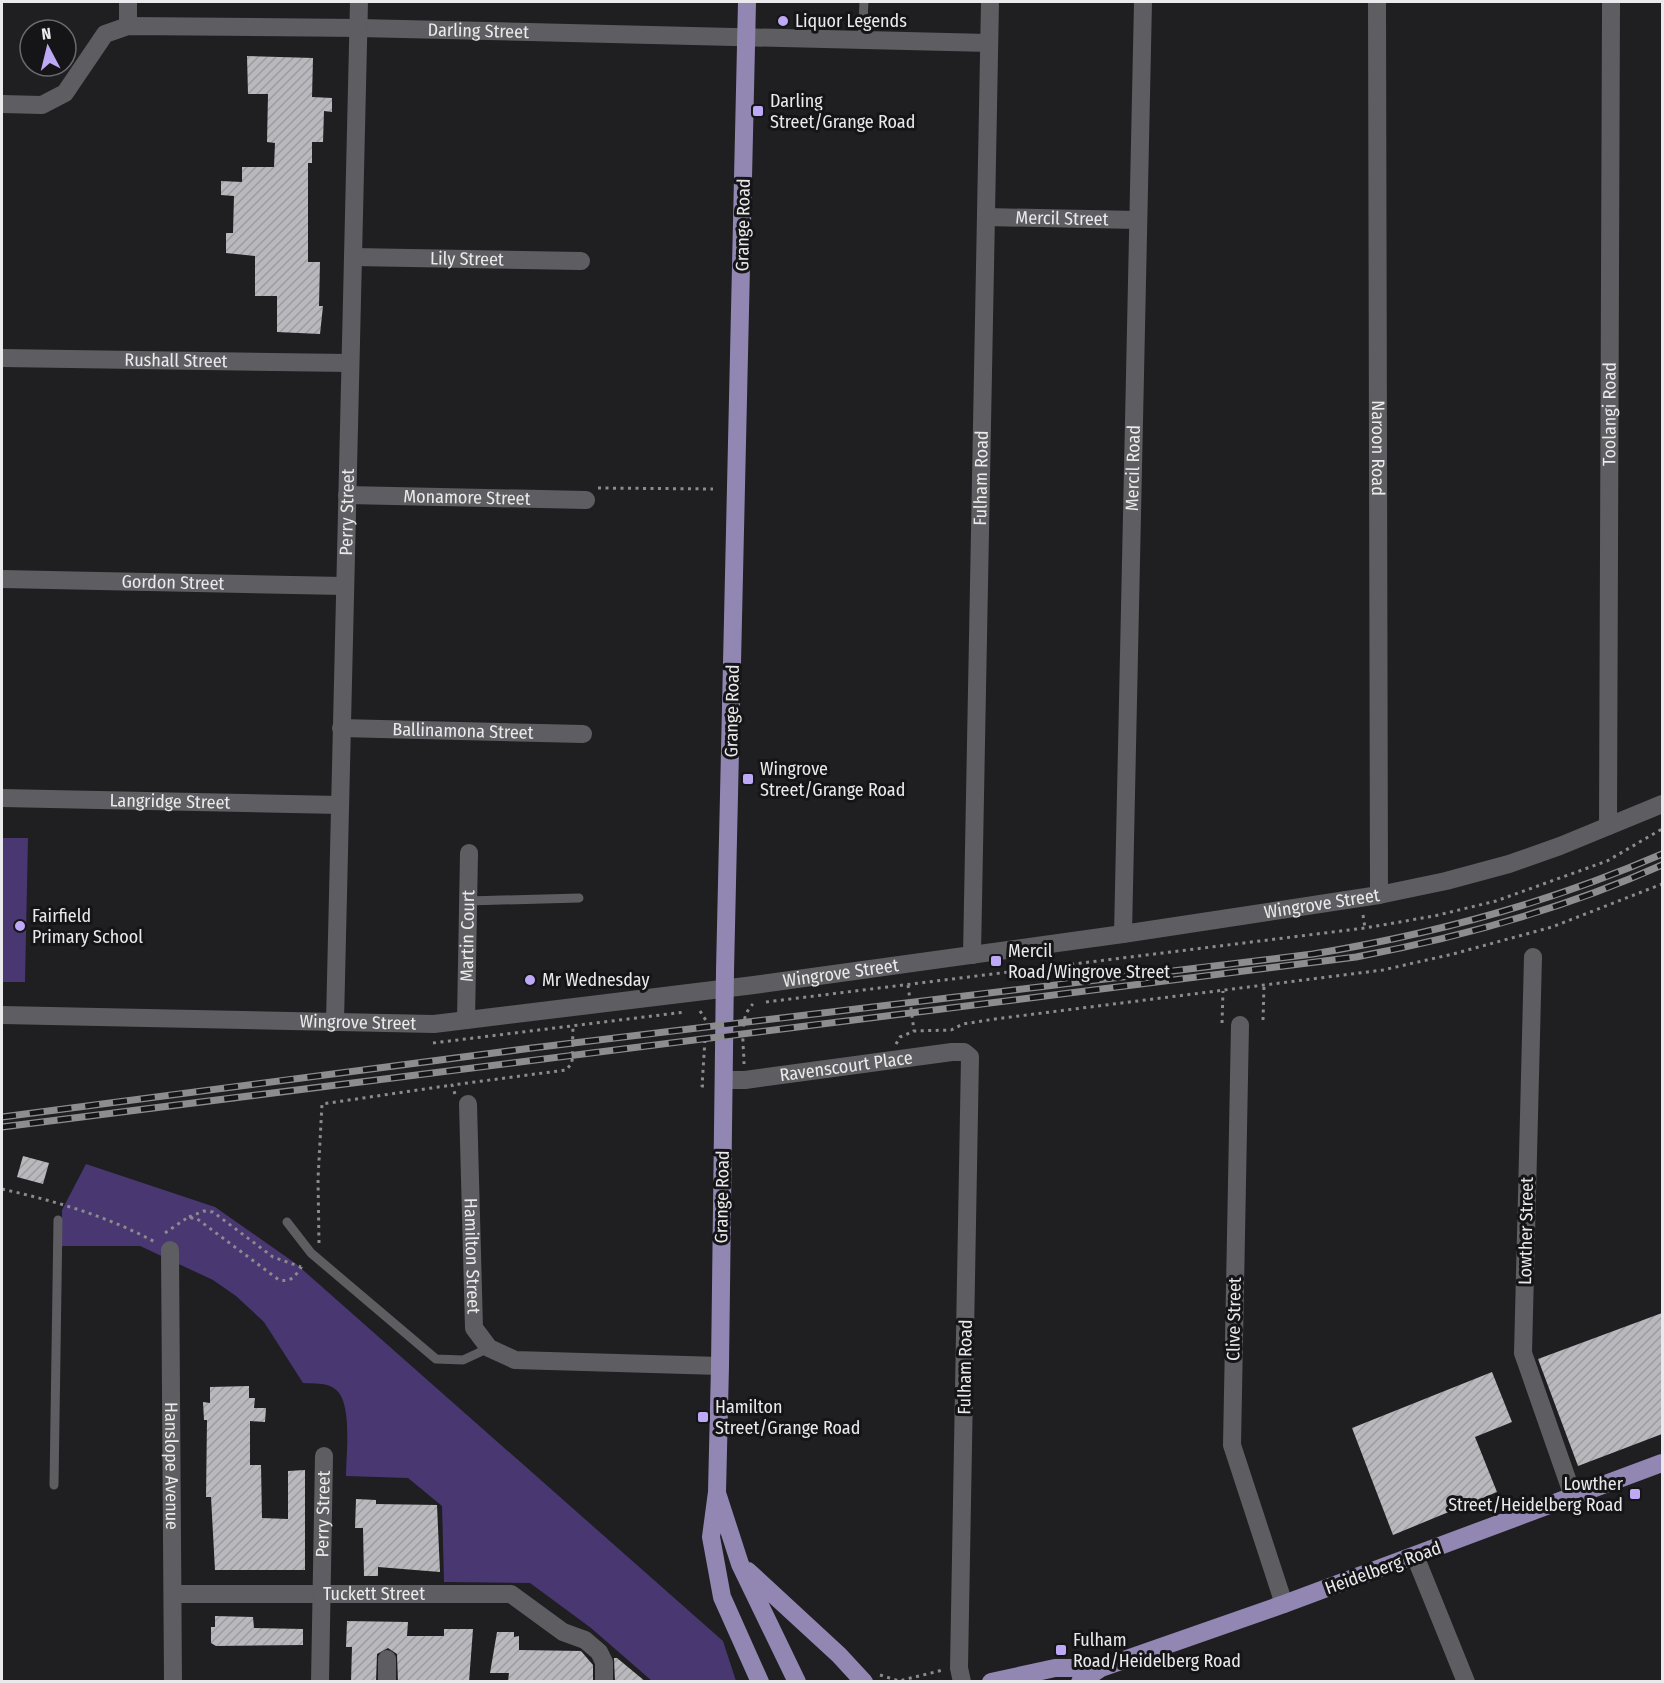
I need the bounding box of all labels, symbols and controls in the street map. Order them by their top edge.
place label: Liquor Legends [795,10,907,32]
marker: Liquor Legends [776,14,790,28]
north arrow [18,18,78,78]
street label: Darling Street [428,19,529,43]
text: N [40,24,52,44]
place label: Darling Street/Grange Road [770,90,915,133]
marker: Darling Street/Grange Road [751,104,765,118]
street label: Grange Road [731,178,755,272]
street label: Mercil Street [1015,207,1109,230]
street label: Lily Street [430,247,504,271]
street label: Rushall Street [124,349,228,372]
street label: Toolangi Road [1598,362,1621,466]
street label: Naroon Road [1367,400,1389,496]
street label: Mercil Road [1121,425,1145,511]
street label: Fulham Road [969,430,993,526]
street label: Perry Street [335,468,359,556]
street label: Monamore Street [403,485,531,510]
street label: Gordon Street [121,570,225,595]
street label: Grange Road [720,664,744,758]
street label: Ballinamona Street [392,718,534,744]
place label: Wingrove Street/Grange Road [760,758,905,801]
marker: Wingrove Street/Grange Road [741,772,755,786]
street label: Langridge Street [109,789,231,814]
street label: Wingrove Street [1262,884,1381,923]
street label: Martin Court [456,890,479,982]
place label: Fairfield Primary School [32,905,143,948]
marker: Fairfield Primary School [13,919,27,933]
place label: Mercil Road/Wingrove Street [1008,940,1170,983]
street label: Wingrove Street [781,954,900,992]
marker: Mercil Road/Wingrove Street [989,954,1003,968]
place label: Mr Wednesday [542,969,649,991]
marker: Mr Wednesday [523,973,537,987]
street label: Wingrove Street [299,1010,417,1035]
street label: Ravenscourt Place [778,1046,914,1086]
street label: Grange Road [710,1150,734,1244]
street label: Lowther Street [1514,1177,1538,1285]
street label: Hamilton Street [460,1198,485,1314]
street label: Clive Street [1222,1277,1246,1361]
street label: Fulham Road [953,1319,977,1415]
place label: Hamilton Street/Grange Road [715,1396,860,1439]
street label: Hanslope Avenue [160,1402,183,1530]
marker: Hamilton Street/Grange Road [696,1410,710,1424]
street label: Perry Street [311,1470,335,1558]
place label: Lowther Street/Heidelberg Road [1448,1473,1624,1516]
marker: Lowther Street/Heidelberg Road [1628,1487,1642,1501]
street label: Heidelberg Road [1322,1537,1444,1599]
street label: Tuckett Street [323,1583,425,1605]
place label: Fulham Road/Heidelberg Road [1073,1629,1241,1672]
marker: Fulham Road/Heidelberg Road [1054,1643,1068,1657]

